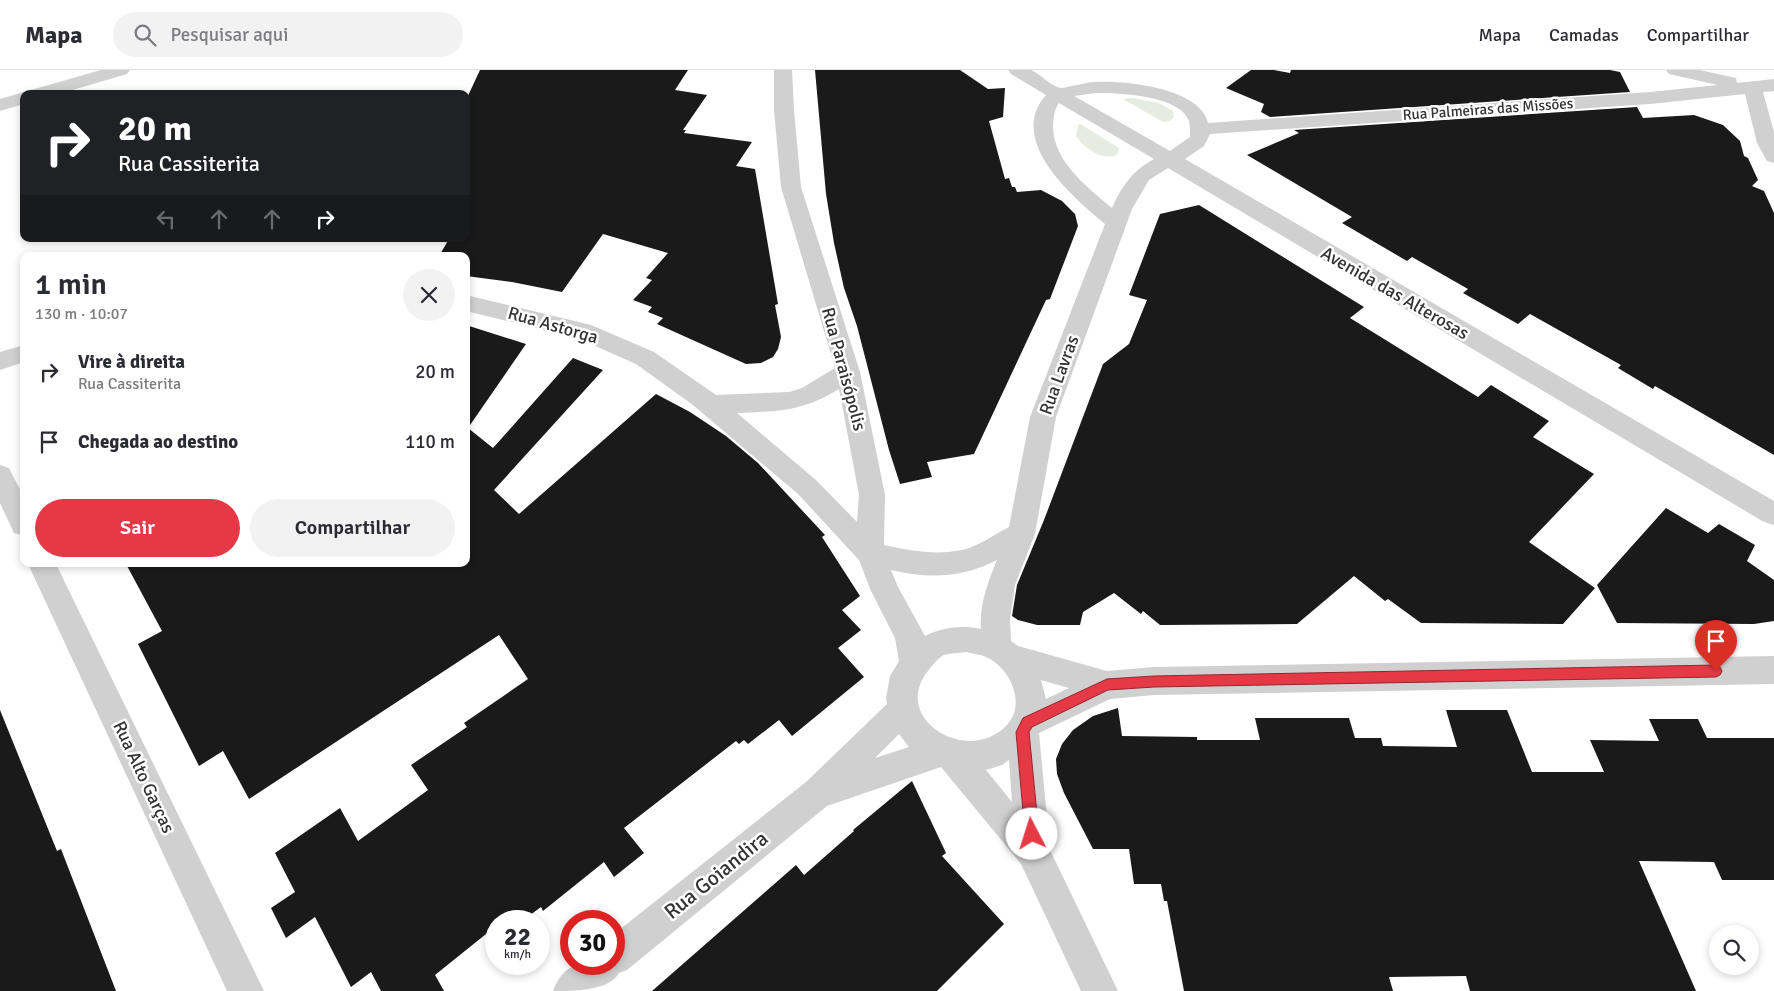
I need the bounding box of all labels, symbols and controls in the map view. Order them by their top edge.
search box [113,12,463,57]
text: Mapa [25,20,83,50]
icon: search [131,21,159,49]
text: Pesquisar aqui [171,23,288,47]
text: Mapa [1479,24,1521,46]
text: Camadas [1549,24,1619,46]
text: Compartilhar [1647,24,1749,46]
street label: Rua Palmeiras das Missões [1402,94,1574,124]
text: 20 m [118,107,192,150]
icon: right [35,110,100,175]
text: Rua Cassiterita [118,150,260,177]
icon: left [152,205,180,233]
icon: ahead [205,205,233,233]
icon: ahead [258,205,286,233]
icon: right [311,205,339,233]
street label: Avenida das Alterosas [1317,242,1473,344]
text: 1 min [35,266,107,303]
button: close [403,269,455,321]
street label: Rua Astorga [505,302,601,348]
text: 130 m · 10:07 [35,304,128,324]
street label: Rua Paraisópolis [817,305,871,433]
street label: Rua Lavras [1034,332,1084,418]
text: Vire à direita [78,350,185,374]
icon: right [35,358,63,386]
text: 20 m [415,360,455,384]
text: Rua Cassiterita [78,374,181,394]
icon: arrive [35,428,63,456]
text: Chegada ao destino [78,430,238,454]
text: 110 m [405,430,455,454]
button: Sair [35,499,240,557]
button: Compartilhar [250,499,455,557]
pin [1695,620,1737,671]
icon: arrive [1702,627,1730,655]
street label: Rua Alto Garças [108,717,180,837]
position arrow [1005,807,1057,859]
street label: Rua Goiandira [659,825,773,925]
speed limit sign: 30 [560,910,625,975]
text: 22 [504,921,531,952]
map controls [1709,925,1759,975]
button: search [1709,925,1759,975]
text: km/h [504,947,531,962]

